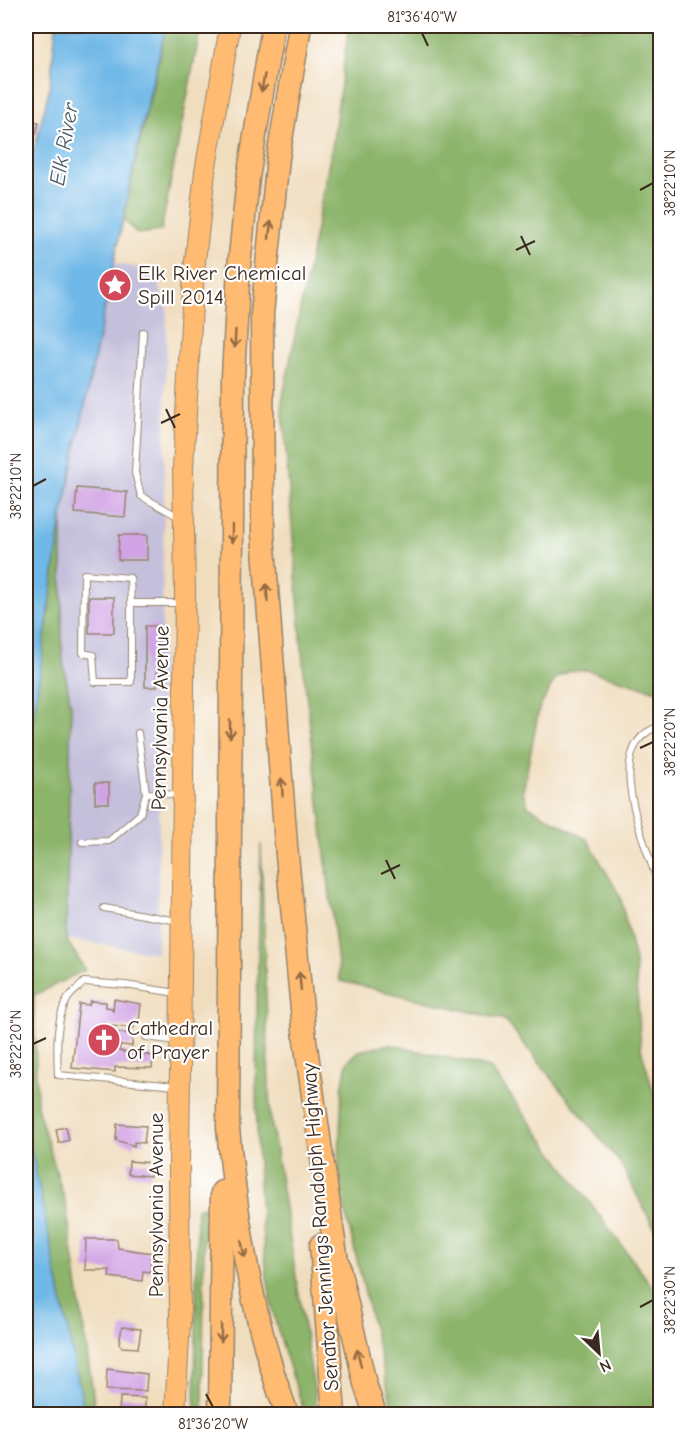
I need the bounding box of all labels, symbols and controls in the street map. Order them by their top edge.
text: 81°36'40"W [387,8,457,26]
one-way arrow [257,73,268,92]
water label: Elk River [44,100,84,187]
text: 38°22'10"N [661,150,679,216]
one-way arrow [265,221,276,241]
place label: Elk River Chemical Spill 2014 [138,261,306,309]
place icon: Elk River Chemical Spill 2014 [97,267,133,303]
one-way arrow [229,329,240,349]
text: 38°22'10"N [7,453,25,519]
one-way arrow [226,524,238,544]
one-way arrow [261,583,272,603]
street label: Pennsylvania Avenue [146,625,174,811]
text: 38°22'20"N [661,708,679,776]
one-way arrow [224,719,236,739]
one-way arrow [276,778,287,798]
one-way arrow [294,972,305,992]
text: 38°22'20"N [7,1010,25,1078]
place label: Cathedral of Prayer [127,1016,213,1064]
church icon: Cathedral of Prayer [86,1022,122,1058]
street label: Senator Jennings Randolph Highway [297,1062,343,1392]
street label: Pennsylvania Avenue [144,1113,168,1297]
one-way arrow [238,1238,249,1258]
text: 38°22'30"N [661,1266,679,1334]
one-way arrow [215,1323,227,1343]
north arrow [569,1323,629,1383]
one-way arrow [352,1349,364,1368]
text: N [597,1355,614,1376]
text: 81°36'20"W [178,1415,248,1433]

